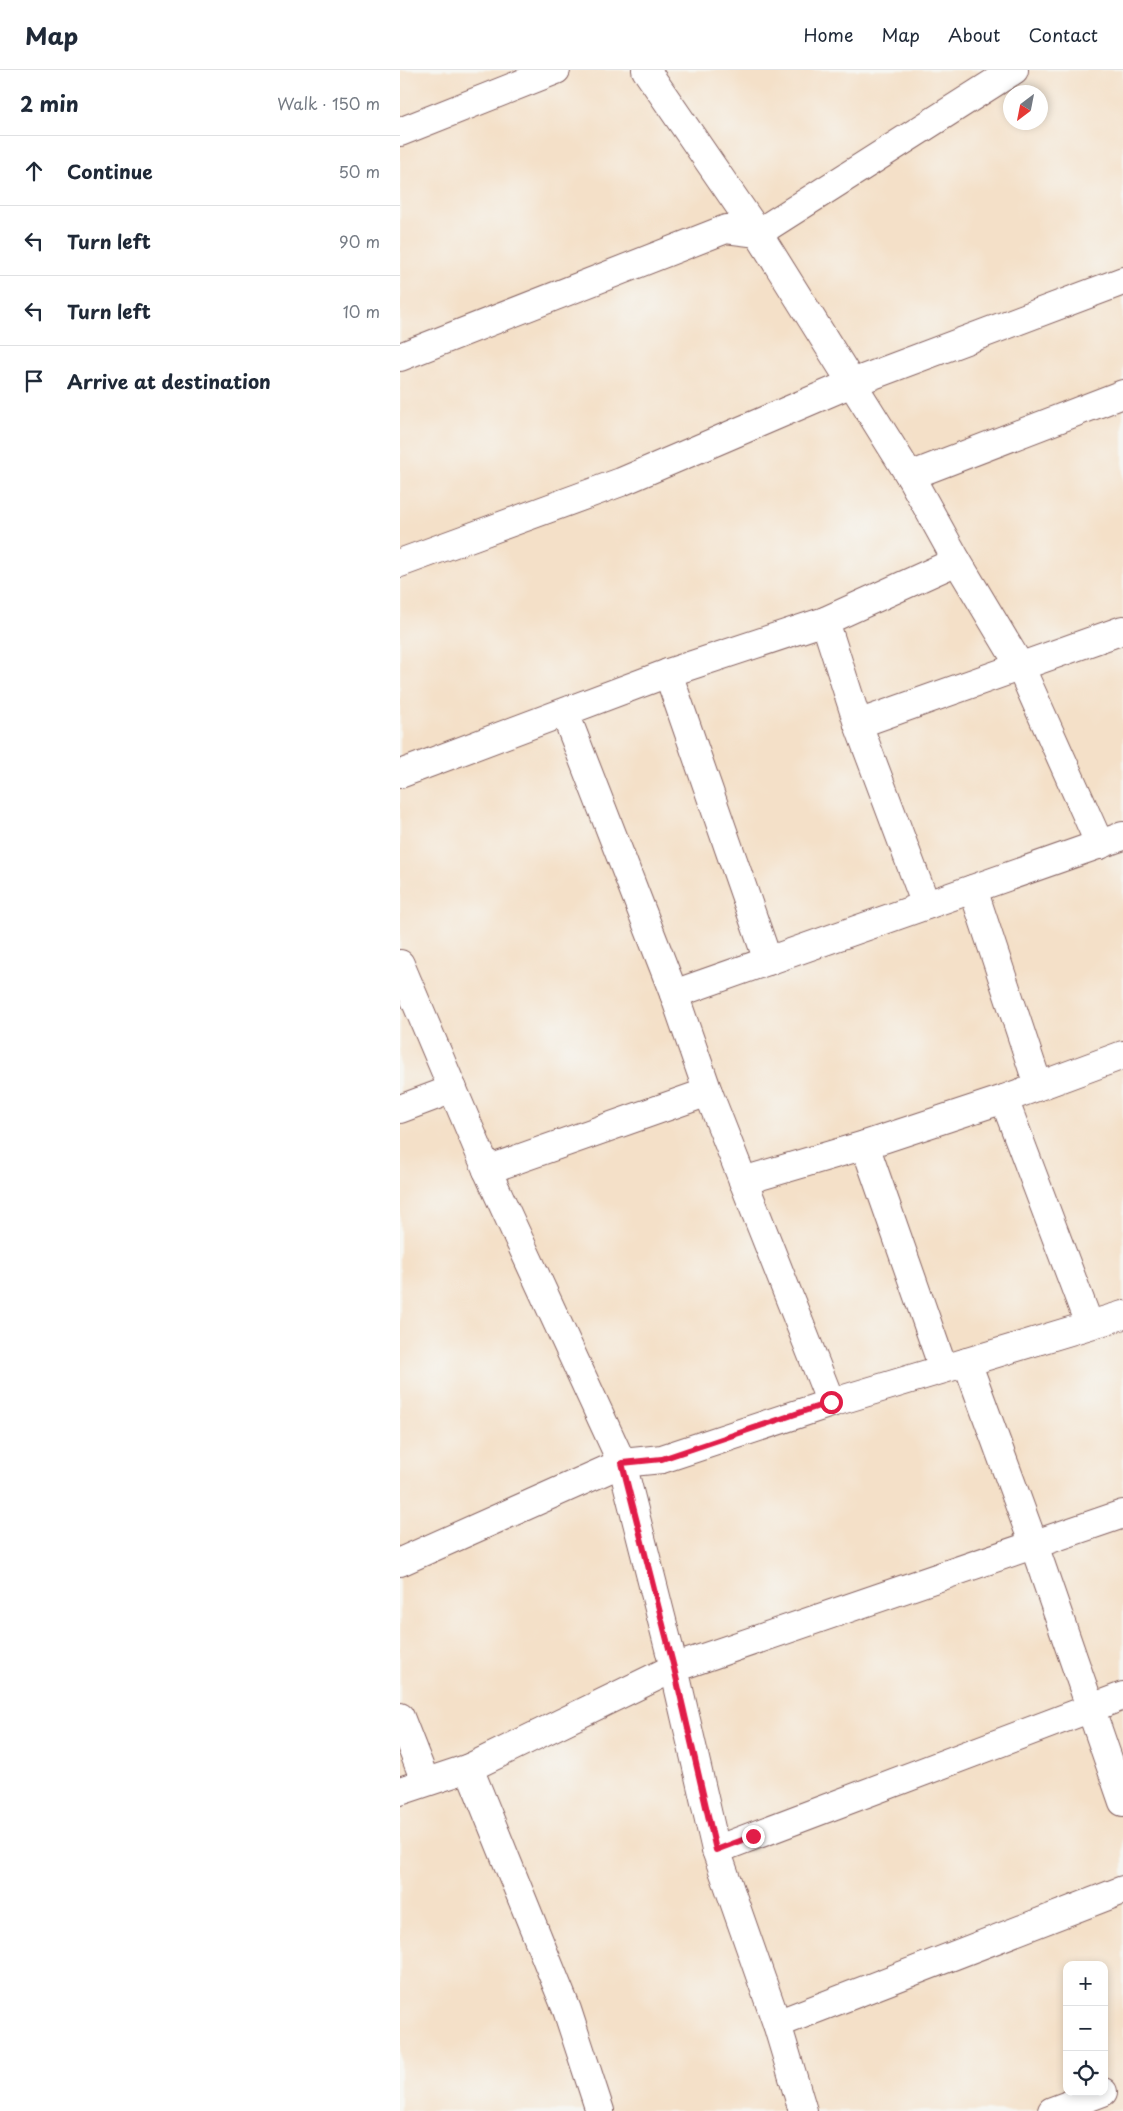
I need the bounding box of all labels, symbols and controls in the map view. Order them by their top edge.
text: Map [25,17,78,53]
text: Home [803,21,853,48]
text: Map [881,21,920,48]
text: About [948,21,1000,48]
text: Contact [1028,21,1098,48]
north arrow [1003,85,1048,130]
text: 2 min [20,87,79,119]
text: Walk · 150 m [277,91,380,115]
icon: ahead [20,157,48,185]
text: Continue [67,157,153,185]
text: 50 m [339,159,380,183]
icon: left [20,227,48,255]
text: Turn left [67,227,151,255]
text: 90 m [339,229,380,253]
icon: left [20,297,48,325]
text: Turn left [67,297,151,325]
text: 10 m [343,299,380,323]
icon: arrive [20,367,48,395]
text: Arrive at destination [67,367,271,395]
route start [820,1391,843,1414]
route end [742,1825,765,1848]
map controls [1063,1961,1108,2096]
button: + [1063,1961,1108,2006]
button: − [1063,2006,1108,2051]
button: locate [1063,2051,1108,2096]

